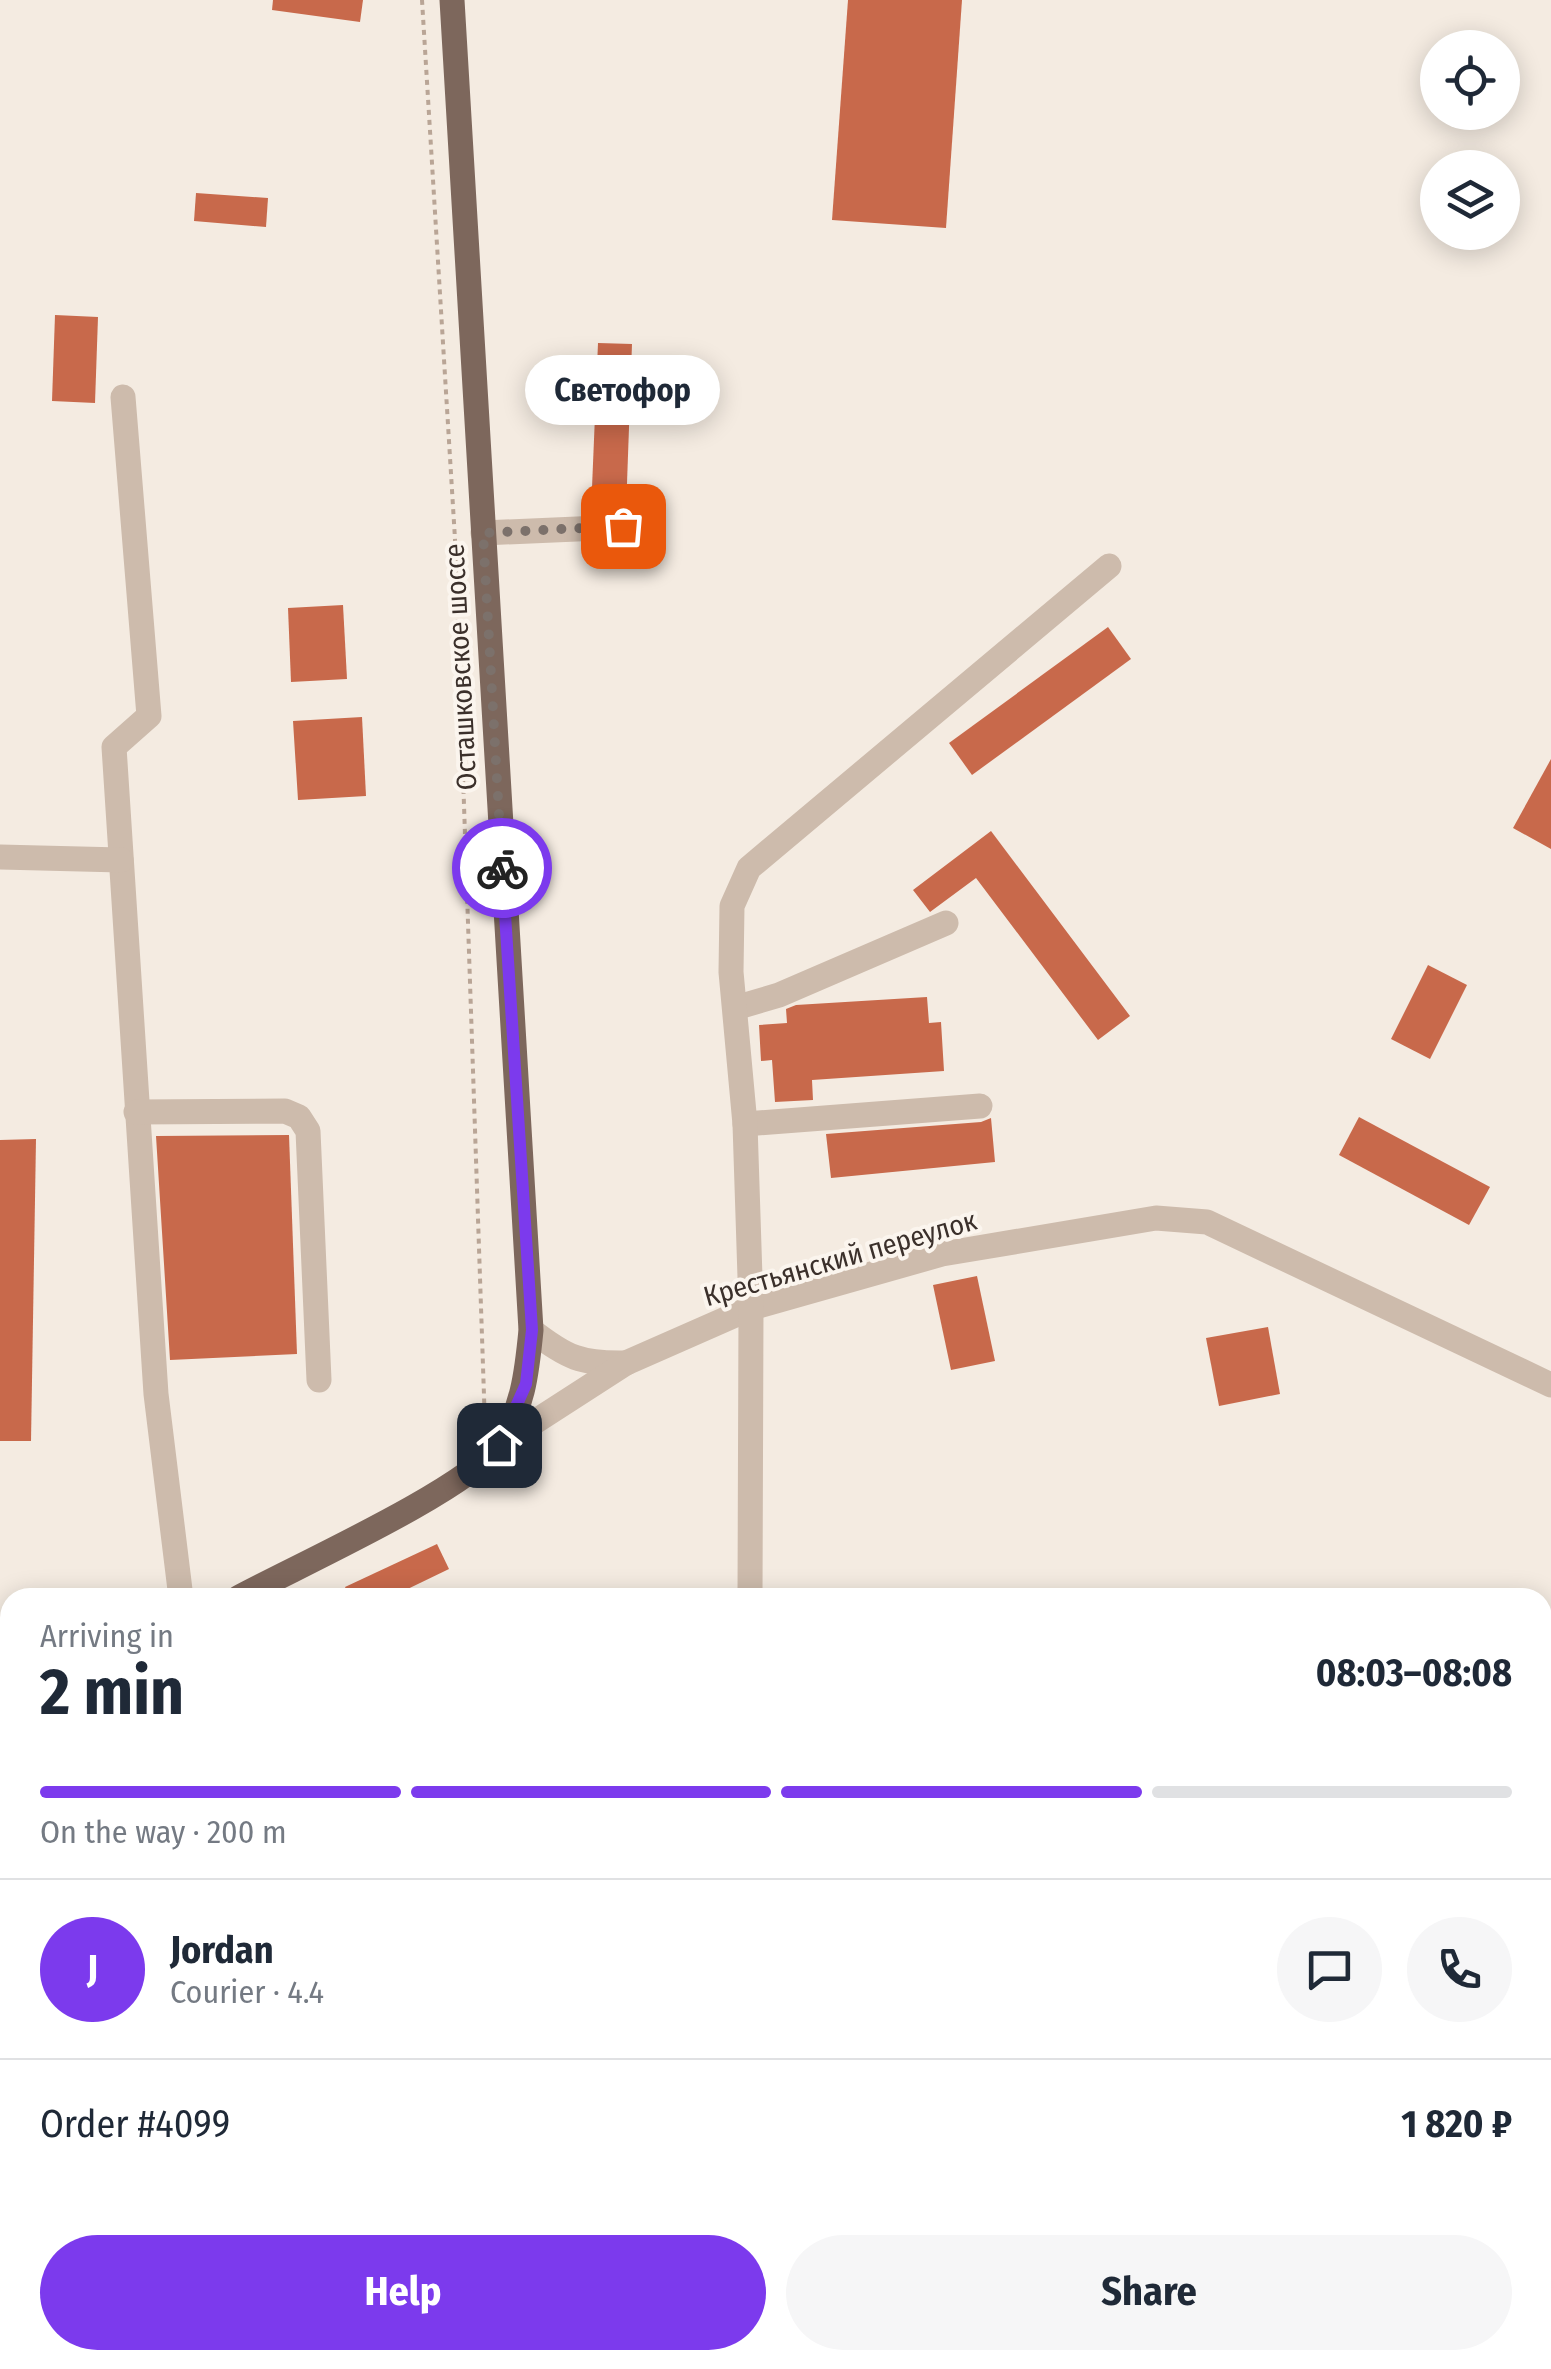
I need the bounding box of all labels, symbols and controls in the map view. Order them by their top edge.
map controls [1420,30,1520,250]
button: locate [1420,30,1520,130]
button: layers [1420,150,1520,250]
callout: Светофор [526,356,720,426]
text: Светофор [554,371,691,409]
pin [581,484,666,569]
icon: bag [596,499,651,554]
street label: Осташковское шоссе [438,543,483,791]
courier [452,818,552,918]
icon: bike [475,841,530,896]
street label: Крестьянский переулок [700,1204,980,1313]
pin [457,1403,542,1488]
icon: home [472,1418,527,1473]
text: Arriving in [40,1617,174,1655]
text: 08:03–08:08 [1316,1650,1512,1696]
text: 2 min [40,1653,184,1731]
text: On the way · 200 m [40,1813,287,1851]
button: chat [1277,1917,1382,2022]
button: phone [1407,1917,1512,2022]
text: Jordan [170,1927,274,1973]
text: J [87,1946,98,1992]
text: Courier · 4.4 [170,1973,324,2011]
text: Order #4099 [40,2101,230,2147]
text: 1 820 ₽ [1401,2101,1512,2147]
button: Help [40,2235,766,2350]
button: Share [786,2235,1512,2350]

